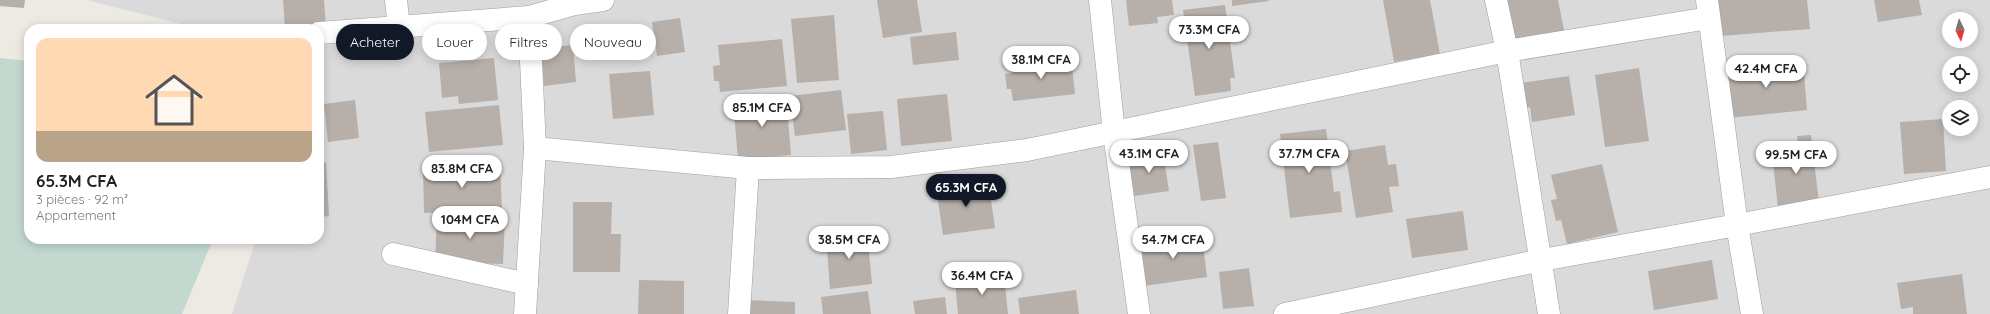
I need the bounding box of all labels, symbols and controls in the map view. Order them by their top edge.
north arrow [1942,12,1978,48]
map controls [1942,12,1978,136]
pin: 73.3M CFA [1163,16,1255,50]
text: 73.3M CFA [1178,21,1240,37]
chip: Acheter [336,24,414,60]
chip: Louer [422,24,487,60]
chip: Filtres [495,24,562,60]
chip: Nouveau [570,24,656,60]
pin: 38.1M CFA [995,46,1087,80]
text: 38.1M CFA [1011,51,1071,67]
pin: 42.4M CFA [1720,55,1812,89]
button: locate [1942,56,1978,92]
text: 42.4M CFA [1734,60,1798,76]
icon: home [138,64,210,136]
pin: 85.1M CFA [716,94,808,128]
text: 85.1M CFA [732,99,792,115]
button: layers [1942,100,1978,136]
pin: 43.1M CFA [1103,140,1195,174]
pin: 37.7M CFA [1263,140,1355,174]
pin: 99.5M CFA [1750,141,1842,175]
text: 43.1M CFA [1119,145,1179,161]
text: 37.7M CFA [1278,145,1340,161]
text: 99.5M CFA [1765,146,1827,162]
pin: 83.8M CFA [416,155,508,189]
text: 83.8M CFA [431,160,493,176]
text: 65.3M CFA [36,170,117,191]
pin: 65.3M CFA [920,174,1012,208]
text: 65.3M CFA [935,179,997,195]
text: 3 pièces · 92 m² [36,191,128,207]
pin: 104M CFA [429,206,511,240]
text: Appartement [36,207,116,223]
text: 104M CFA [441,211,499,227]
pin: 38.5M CFA [803,226,895,260]
pin: 54.7M CFA [1127,226,1219,260]
text: 38.5M CFA [818,231,880,247]
text: 54.7M CFA [1141,231,1205,247]
pin: 36.4M CFA [936,262,1028,296]
text: 36.4M CFA [951,267,1013,283]

